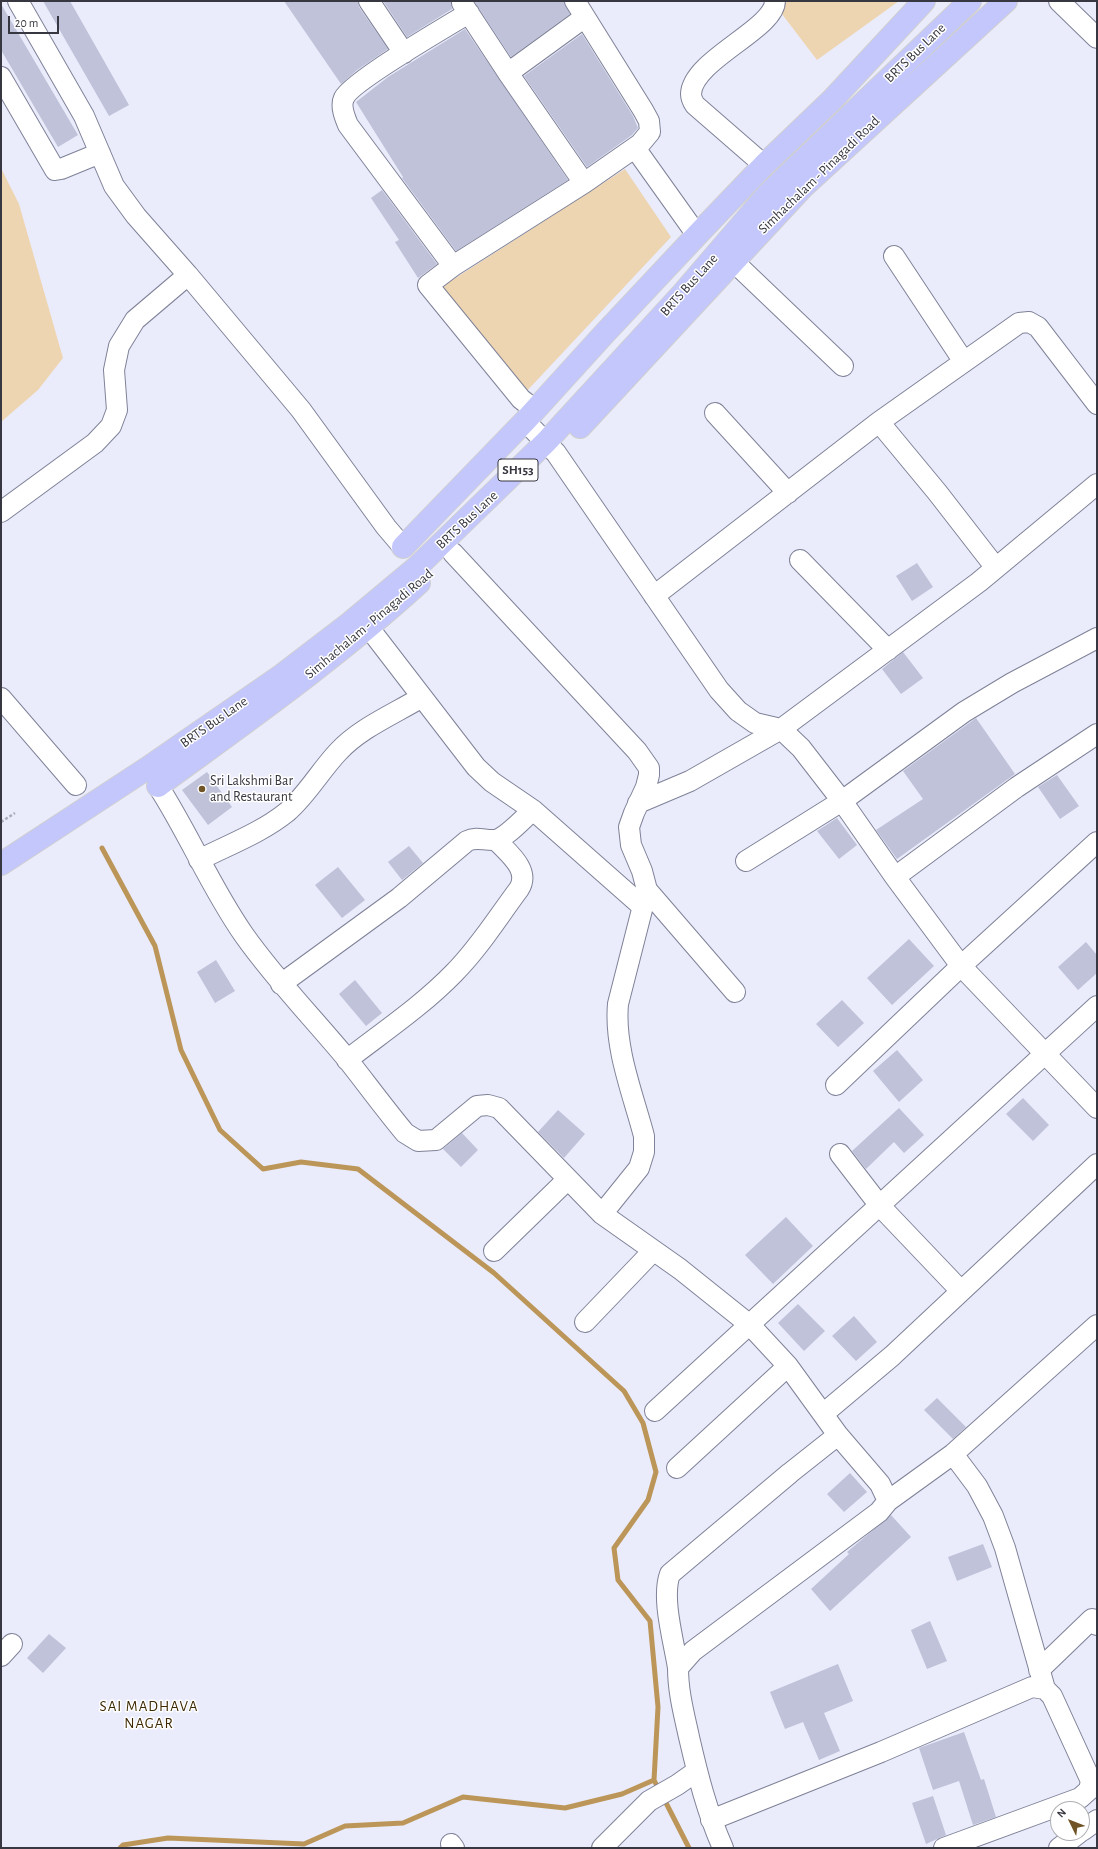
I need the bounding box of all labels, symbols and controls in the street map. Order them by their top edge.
scale bar [10,8,61,34]
text: 20 m [15,17,38,29]
street label: BRTS Bus Lane [881,20,949,86]
street label: Simhachalam - Pinagadi Road [755,113,883,237]
street label: BRTS Bus Lane [657,250,721,320]
road number: SH153 [498,459,538,481]
street label: BRTS Bus Lane [433,487,501,553]
street label: Simhachalam - Pinagadi Road [301,565,437,683]
street label: BRTS Bus Lane [177,693,251,751]
place label: Sri Lakshmi Bar and Restaurant [210,773,293,806]
marker: Sri Lakshmi Bar and Restaurant [197,784,207,794]
district label: SAI MADHAVA NAGAR [100,1697,198,1732]
north arrow [1050,1801,1090,1841]
text: N [1055,1807,1068,1820]

